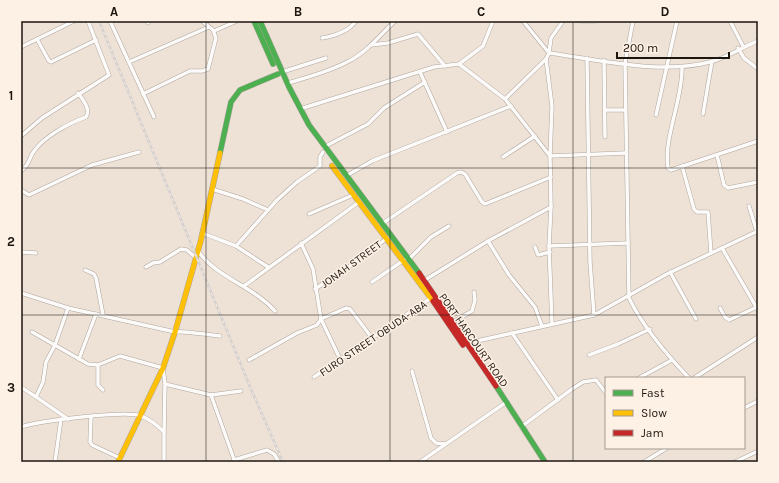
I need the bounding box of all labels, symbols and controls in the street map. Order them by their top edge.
text: A [110,4,118,19]
text: B [294,4,302,19]
text: C [477,4,485,19]
text: D [661,4,670,19]
scale bar [617,34,729,60]
text: 200 m [623,41,658,55]
text: 1 [9,88,13,103]
text: 2 [7,234,15,249]
street label: JONAH STREET [318,238,385,291]
street label: PORT HARCOURT ROAD [436,291,511,390]
street label: FURO STREET OBUDA-ABA [317,297,430,379]
legend [605,377,745,449]
text: 3 [7,380,15,395]
text: Fast [641,386,665,400]
text: Slow [641,406,667,420]
text: Jam [641,426,664,440]

